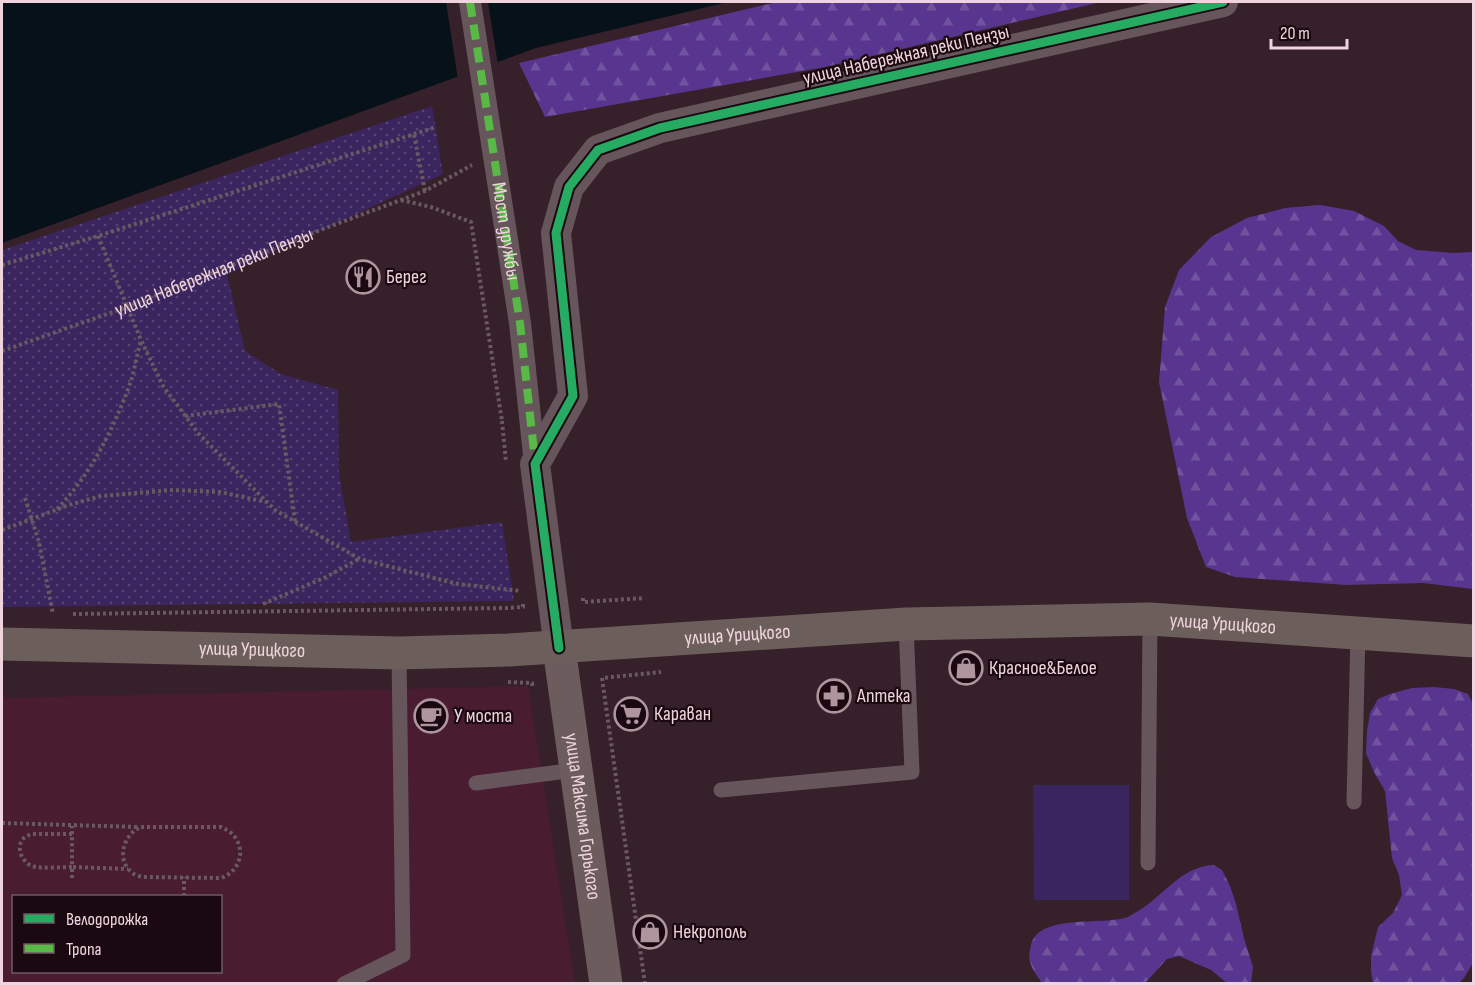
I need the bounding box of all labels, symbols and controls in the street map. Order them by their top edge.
scale bar [1271,12,1348,50]
street label: улица Набережная реки Пензы [800,20,1012,90]
text: 20 m [1280,23,1310,44]
street label: Мост дружбы [486,181,525,282]
street label: улица Набережная реки Пензы [112,222,316,322]
restaurant icon: Берег [345,259,381,295]
place label: Берег [386,265,427,289]
street label: улица Урицкого [1169,608,1277,640]
street label: улица Урицкого [684,620,791,650]
street label: улица Урицкого [198,636,305,663]
shop icon: Красное&Белое [948,650,984,686]
place label: Красное&Белое [989,656,1097,680]
pharmacy icon: Аптека [816,678,852,714]
place label: Аптека [856,684,911,708]
supermarket icon: Караван [613,696,649,732]
cafe icon: У моста [413,698,449,734]
place label: Караван [654,702,711,726]
place label: У моста [454,704,512,728]
street label: улица Максима Горького [559,731,606,901]
legend [12,895,222,973]
text: Велодорожка [66,909,148,930]
shop icon: Некрополь [632,914,668,950]
place label: Некрополь [673,920,747,944]
text: Тропа [66,939,102,960]

